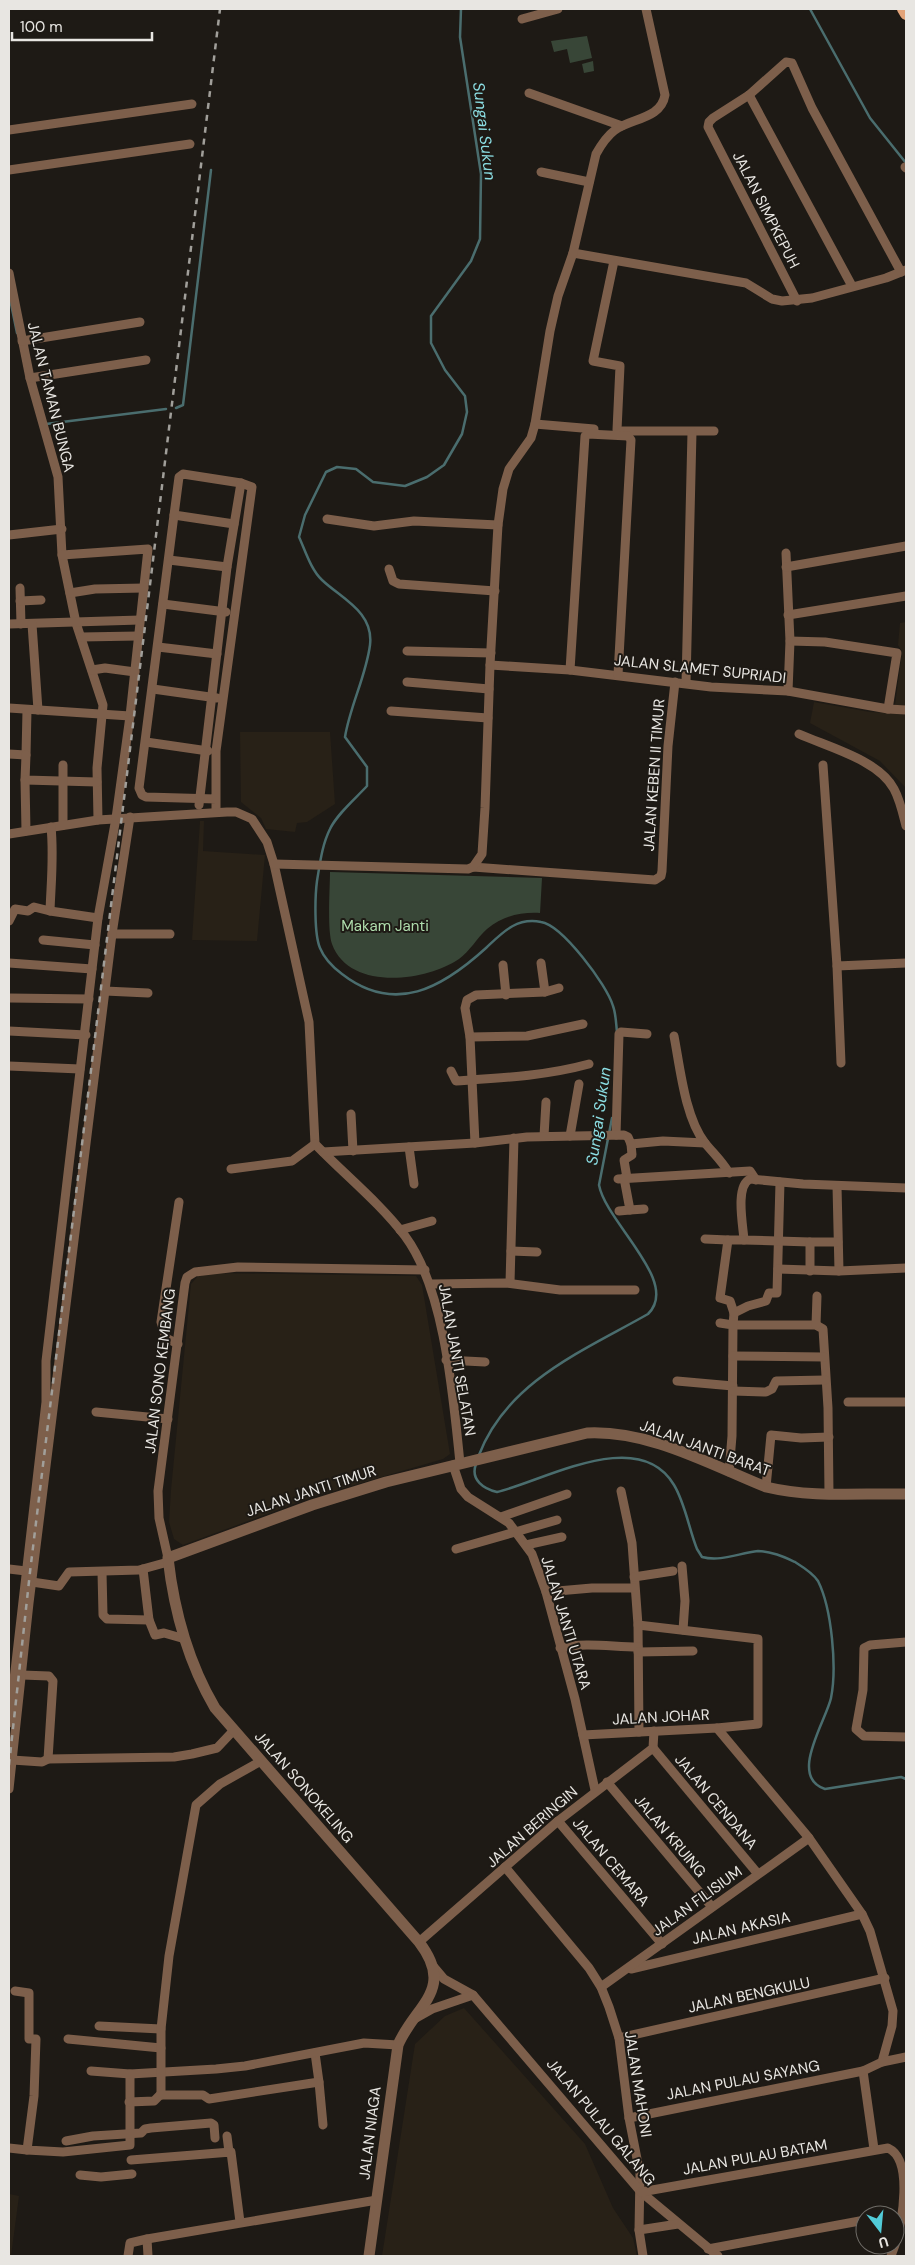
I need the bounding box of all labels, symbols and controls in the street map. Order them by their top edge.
scale bar [12,10,152,42]
text: 100 m [20,17,63,37]
water label: Sungai Sukun [468,81,501,181]
street label: JALAN SIMPKEPUH [728,148,804,272]
street label: JALAN TAMAN BUNGA [23,320,79,474]
street label: JALAN SLAMET SUPRIADI [613,650,787,688]
street label: JALAN KEBEN II TIMUR [639,698,669,852]
park label: Makam Janti [341,916,429,936]
water label: Sungai Sukun [581,1066,616,1166]
street label: JALAN JANTI SELATAN [434,1282,480,1438]
street label: JALAN SONO KEMBANG [140,1287,180,1455]
street label: JALAN JANTI BARAT [637,1415,773,1481]
street label: JALAN JANTI TIMUR [243,1460,379,1521]
street label: JALAN JANTI UTARA [536,1554,596,1692]
street label: JALAN JOHAR [612,1704,710,1730]
street label: JALAN SONOKELING [250,1727,358,1847]
street label: JALAN CENDANA [670,1750,762,1854]
street label: JALAN BERINGIN [482,1782,582,1872]
street label: JALAN KRUING [630,1791,710,1881]
street label: JALAN CEMARA [568,1813,654,1911]
street label: JALAN FILISIUM [648,1862,746,1940]
street label: JALAN AKASIA [690,1907,792,1949]
street label: JALAN BENGKULU [686,1972,812,2018]
street label: JALAN MAHONI [620,2029,656,2139]
street label: JALAN PULAU GALANG [542,2054,660,2190]
street label: JALAN PULAU SAYANG [665,2055,821,2105]
street label: JALAN NIAGA [354,2085,386,2181]
street label: JALAN PULAU BATAM [681,2134,829,2180]
north arrow [855,2205,905,2255]
text: U [876,2233,891,2252]

